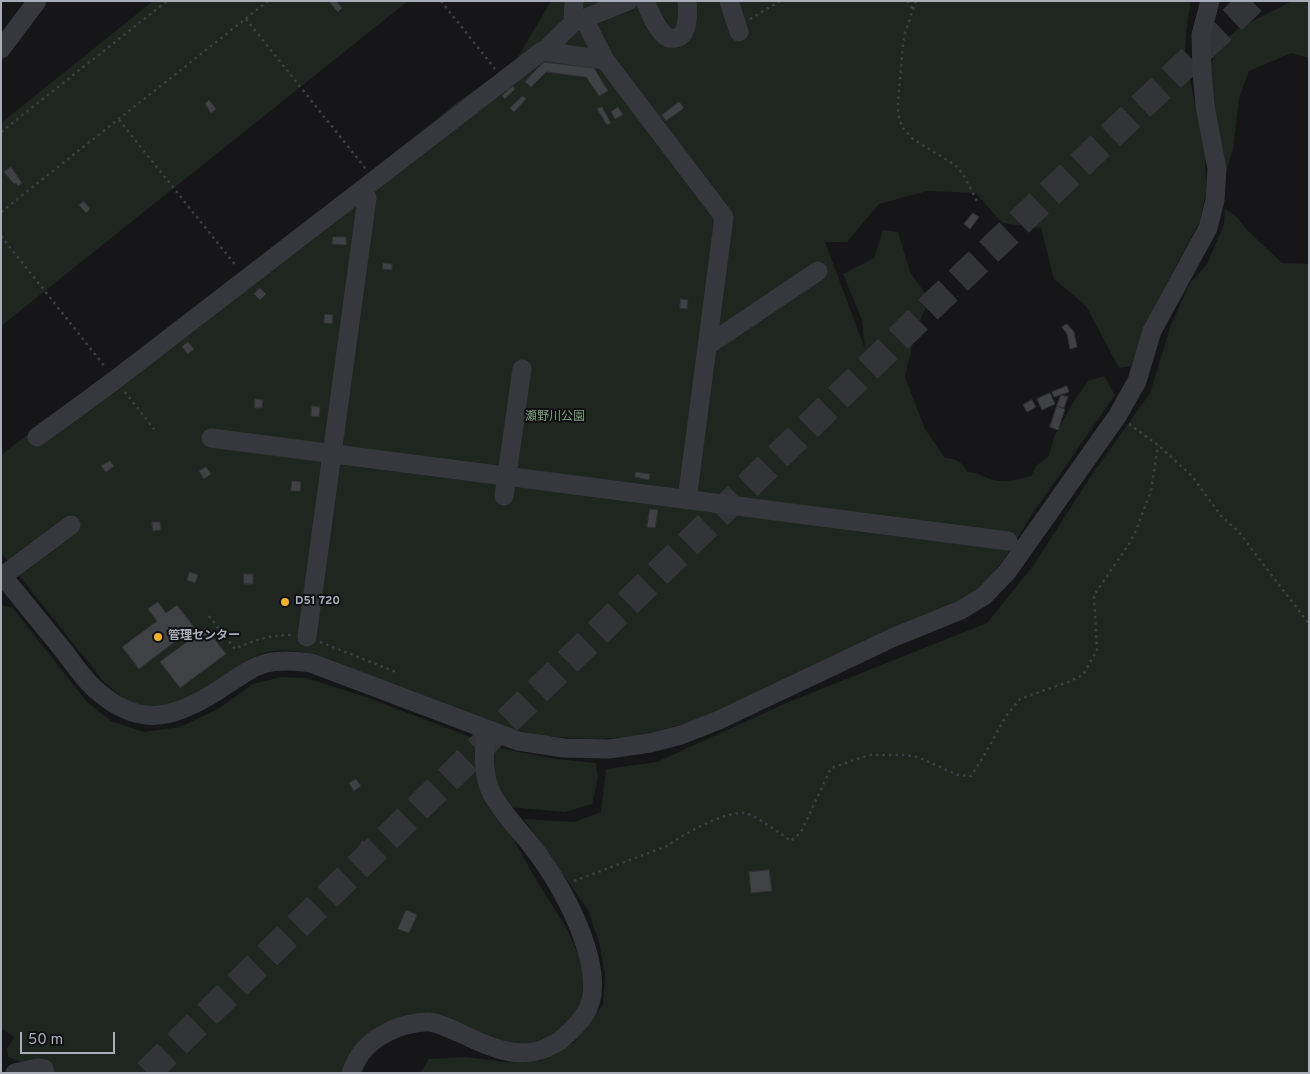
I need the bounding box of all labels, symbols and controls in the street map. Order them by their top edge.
park label: 瀬野川公園 [525,411,585,425]
place label: D51 720 [295,595,340,609]
marker: D51 720 [279,596,291,608]
place label: 管理センター [168,630,240,644]
marker: 管理センター [152,631,164,643]
scale bar [22,1022,118,1054]
text: 50 m [28,1031,63,1050]

